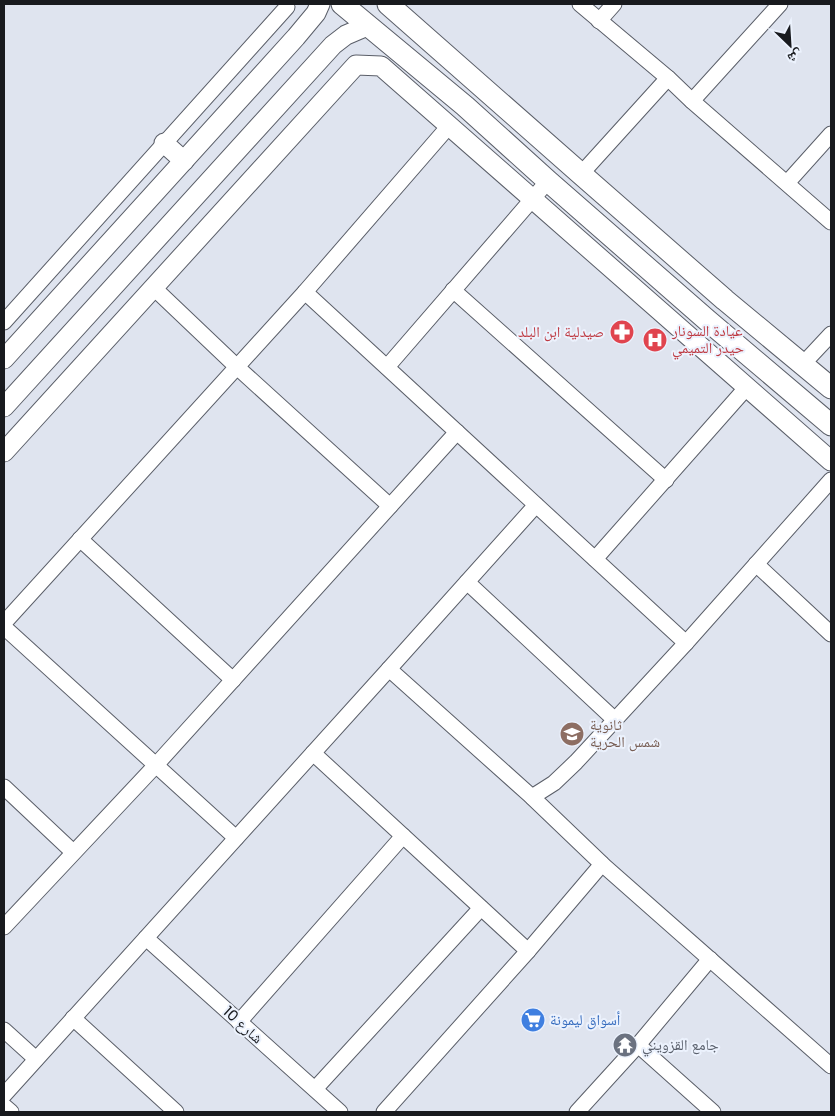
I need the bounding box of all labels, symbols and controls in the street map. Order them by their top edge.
north arrow [765,20,815,70]
text: ش [784,45,806,69]
pharmacy icon: صيدلية ابن البلد [609,319,635,345]
place label: عيادة السونار حيدر التميمي [671,320,745,360]
place label: صيدلية ابن البلد [518,321,604,342]
hospital icon: عيادة السونار حيدر التميمي [642,327,668,353]
place label: ثانوية شمس الحرية [590,714,660,752]
school or university icon: ثانوية شمس الحرية [559,721,585,747]
street label: شارع 10 [219,1001,268,1048]
supermarket icon: أسواق ليمونة [520,1007,546,1033]
place label: أسواق ليمونة [550,1009,621,1030]
temple icon: جامع القزويني [612,1032,638,1058]
place label: جامع القزويني [642,1034,719,1057]

